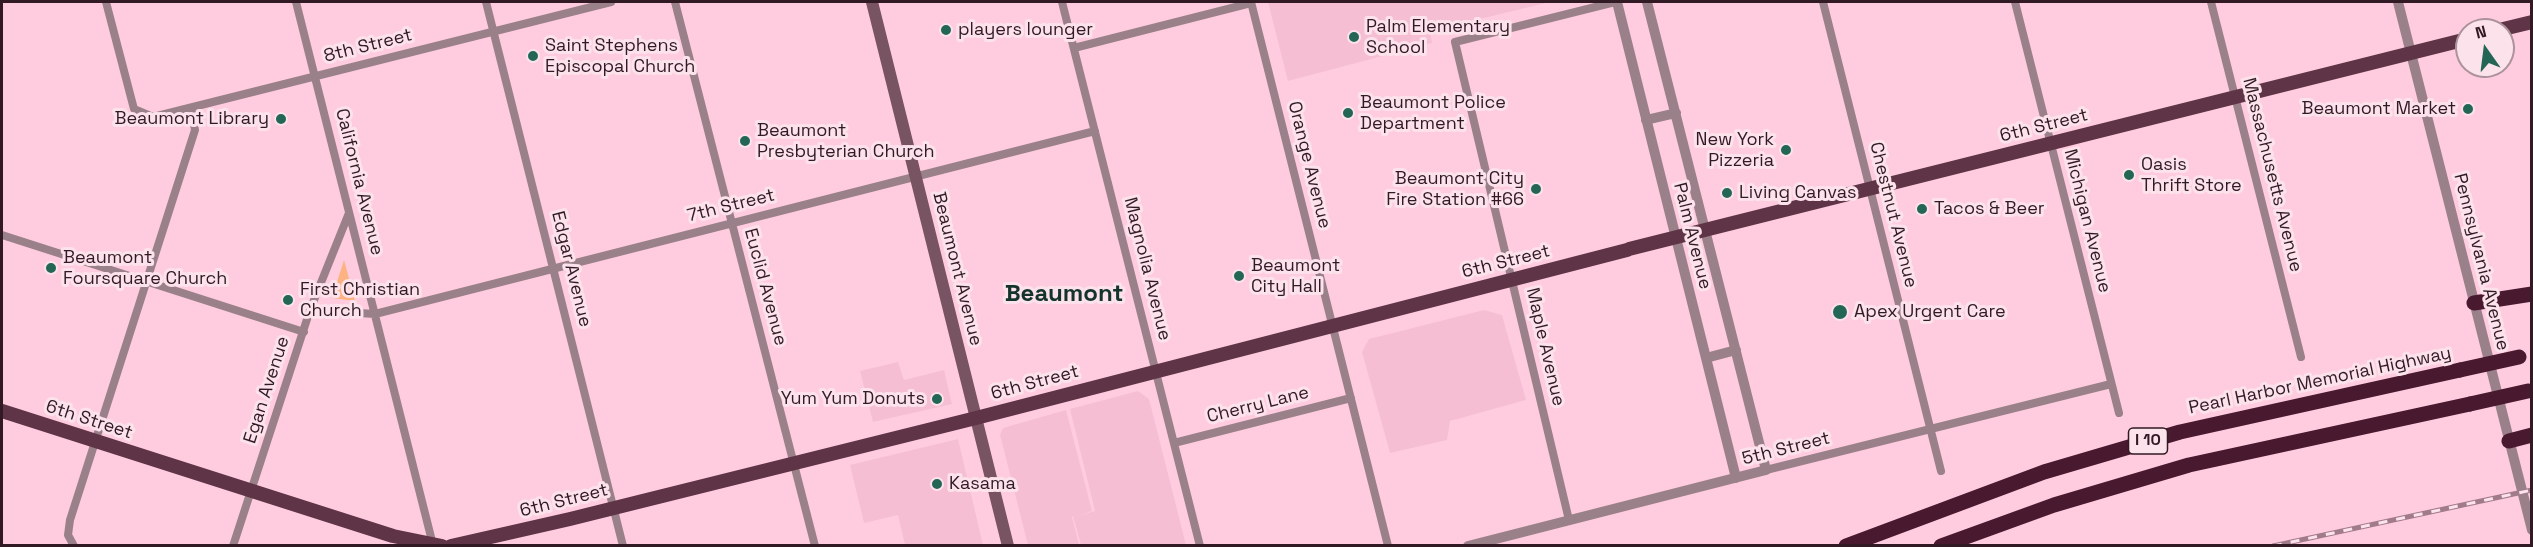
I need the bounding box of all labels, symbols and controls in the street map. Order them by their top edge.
place label: Palm Elementary School [1366,16,1510,58]
north arrow [2455,18,2515,78]
place label: players lounger [958,19,1093,41]
text: N [2473,21,2489,43]
marker: players lounger [939,23,953,37]
street label: 8th Street [322,25,414,67]
marker: Palm Elementary School [1347,30,1361,44]
place label: Saint Stephens Episcopal Church [545,35,695,78]
marker: Saint Stephens Episcopal Church [526,49,540,63]
street label: Massachusetts Avenue [2237,76,2307,274]
place label: Beaumont Police Department [1360,92,1506,134]
place label: Beaumont Market [2302,98,2456,120]
street label: Orange Avenue [1283,99,1335,231]
marker: Beaumont Market [2461,102,2475,116]
street label: 6th Street [1998,105,2090,147]
marker: Beaumont Police Department [1341,106,1355,120]
street label: California Avenue [330,107,388,257]
place label: Beaumont Library [115,108,269,130]
marker: Beaumont Library [274,112,288,126]
place label: Beaumont Presbyterian Church [757,120,935,162]
place label: New York Pizzeria [1696,129,1774,172]
marker: Beaumont Presbyterian Church [738,134,752,148]
street label: Chestnut Avenue [1864,140,1922,290]
marker: New York Pizzeria [1779,143,1793,157]
street label: Michigan Avenue [2059,147,2115,295]
place label: Oasis Thrift Store [2141,154,2242,196]
place label: Beaumont City Fire Station #66 [1386,168,1524,210]
marker: Oasis Thrift Store [2122,168,2136,182]
street label: Pennsylvania Avenue [2449,171,2513,353]
street label: Palm Avenue [1668,180,1716,292]
marker: Beaumont City Fire Station #66 [1529,182,1543,196]
place label: Living Canvas [1739,182,1856,204]
street label: 7th Street [685,185,777,227]
marker: Living Canvas [1720,186,1734,200]
street label: Beaumont Avenue [927,190,987,348]
street label: Magnolia Avenue [1119,195,1175,343]
place label: Tacos & Beer [1934,198,2045,220]
marker: Tacos & Beer [1915,202,1929,216]
street label: Edgar Avenue [546,209,596,329]
street label: Euclid Avenue [739,226,791,348]
street label: 6th Street [1460,241,1552,283]
place label: Beaumont Foursquare Church [63,247,227,290]
place label: Beaumont City Hall [1251,255,1340,298]
marker: Beaumont Foursquare Church [44,261,58,275]
marker: Beaumont City Hall [1232,269,1246,283]
place label: First Christian Church [300,279,420,322]
district label: Beaumont [1005,280,1123,308]
street label: Maple Avenue [1521,286,1569,408]
marker: First Christian Church [281,293,295,307]
place label: Apex Urgent Care [1854,301,2006,323]
marker: Apex Urgent Care [1831,303,1849,321]
street label: Egan Avenue [240,334,294,446]
street label: Pearl Harbor Memorial Highway [2187,343,2453,419]
street label: 6th Street [989,361,1081,405]
street label: Cherry Lane [1205,382,1311,428]
place label: Yum Yum Donuts [781,388,925,410]
marker: Yum Yum Donuts [930,392,944,406]
street label: 6th Street [43,396,135,444]
street label: 5th Street [1740,428,1832,470]
road number: I 10 [2128,428,2168,454]
place label: Kasama [949,473,1016,495]
marker: Kasama [930,477,944,491]
street label: 6th Street [518,480,610,522]

